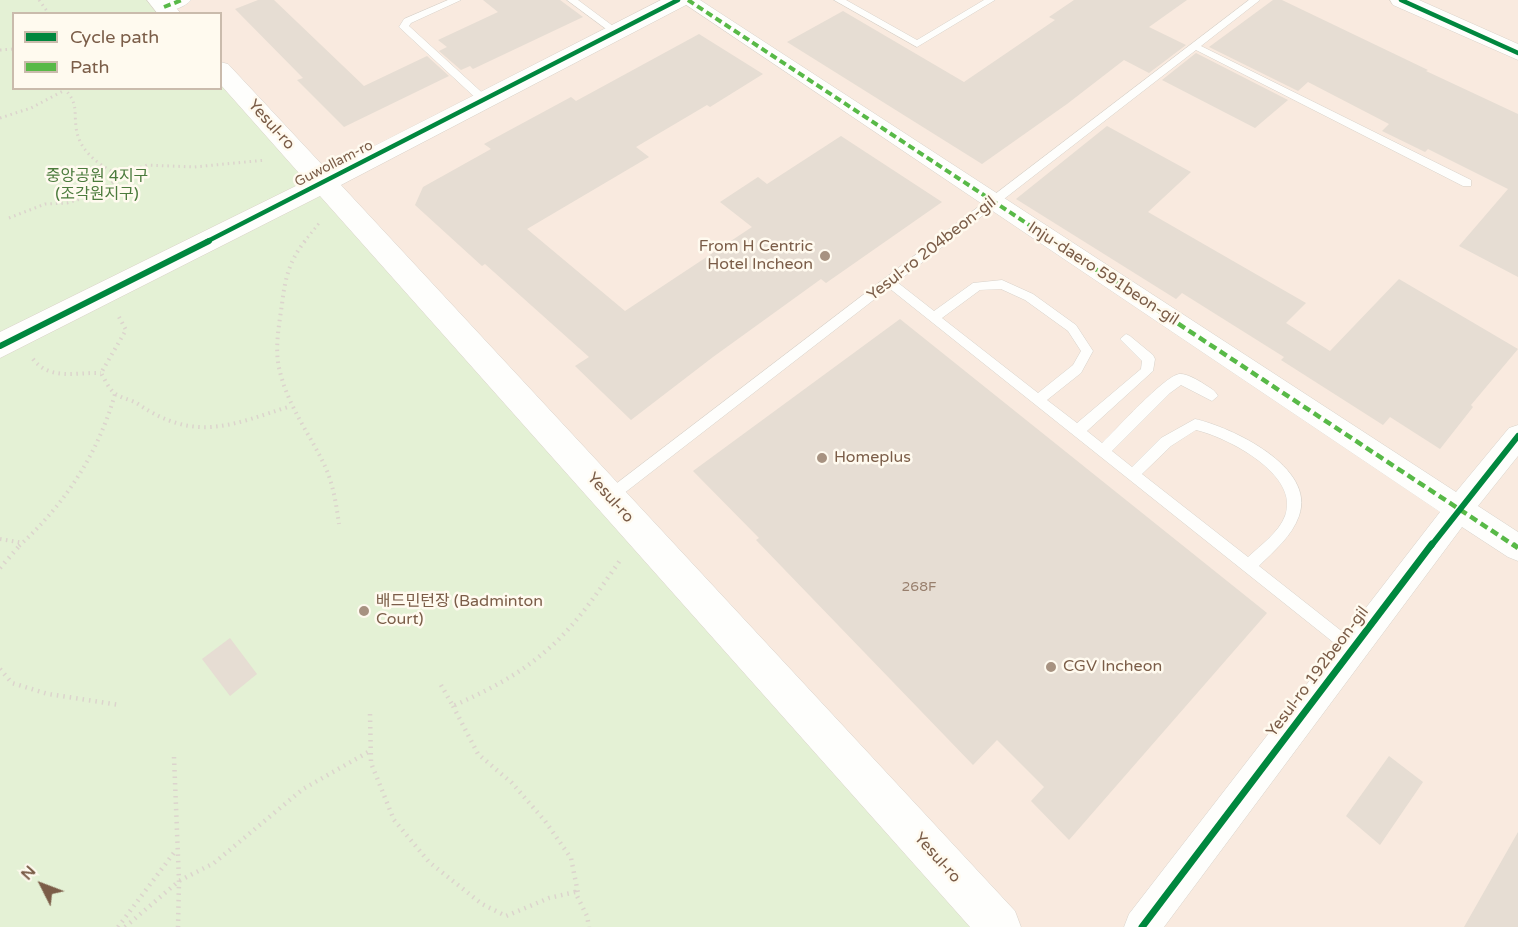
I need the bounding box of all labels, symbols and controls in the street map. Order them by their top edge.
legend [12,12,222,90]
text: Cycle path [70,26,159,48]
text: Path [70,56,109,78]
street label: Yesul-ro [244,96,298,154]
street label: Guwollam-ro [292,137,376,191]
park label: 중앙공원 4지구 (조각원지구) [46,167,148,205]
street label: Yesul-ro 204beon-gil [864,193,1000,305]
street label: Inju-daero 591beon-gil [1024,218,1182,330]
place label: From H Centric Hotel Incheon [699,237,813,275]
marker: From H Centric Hotel Incheon [818,249,832,263]
place label: Homeplus [834,448,911,468]
marker: Homeplus [815,451,829,465]
street label: Yesul-ro [583,469,637,527]
house number: 268F [902,579,936,595]
place label: 배드민턴장 (Badminton Court) [376,592,543,630]
street label: Yesul-ro 192beon-gil [1263,603,1373,741]
marker: 배드민턴장 (Badminton Court) [357,604,371,618]
place label: CGV Incheon [1063,657,1162,677]
marker: CGV Incheon [1044,660,1058,674]
street label: Yesul-ro [910,829,964,887]
north arrow [12,855,72,915]
text: N [17,861,40,884]

